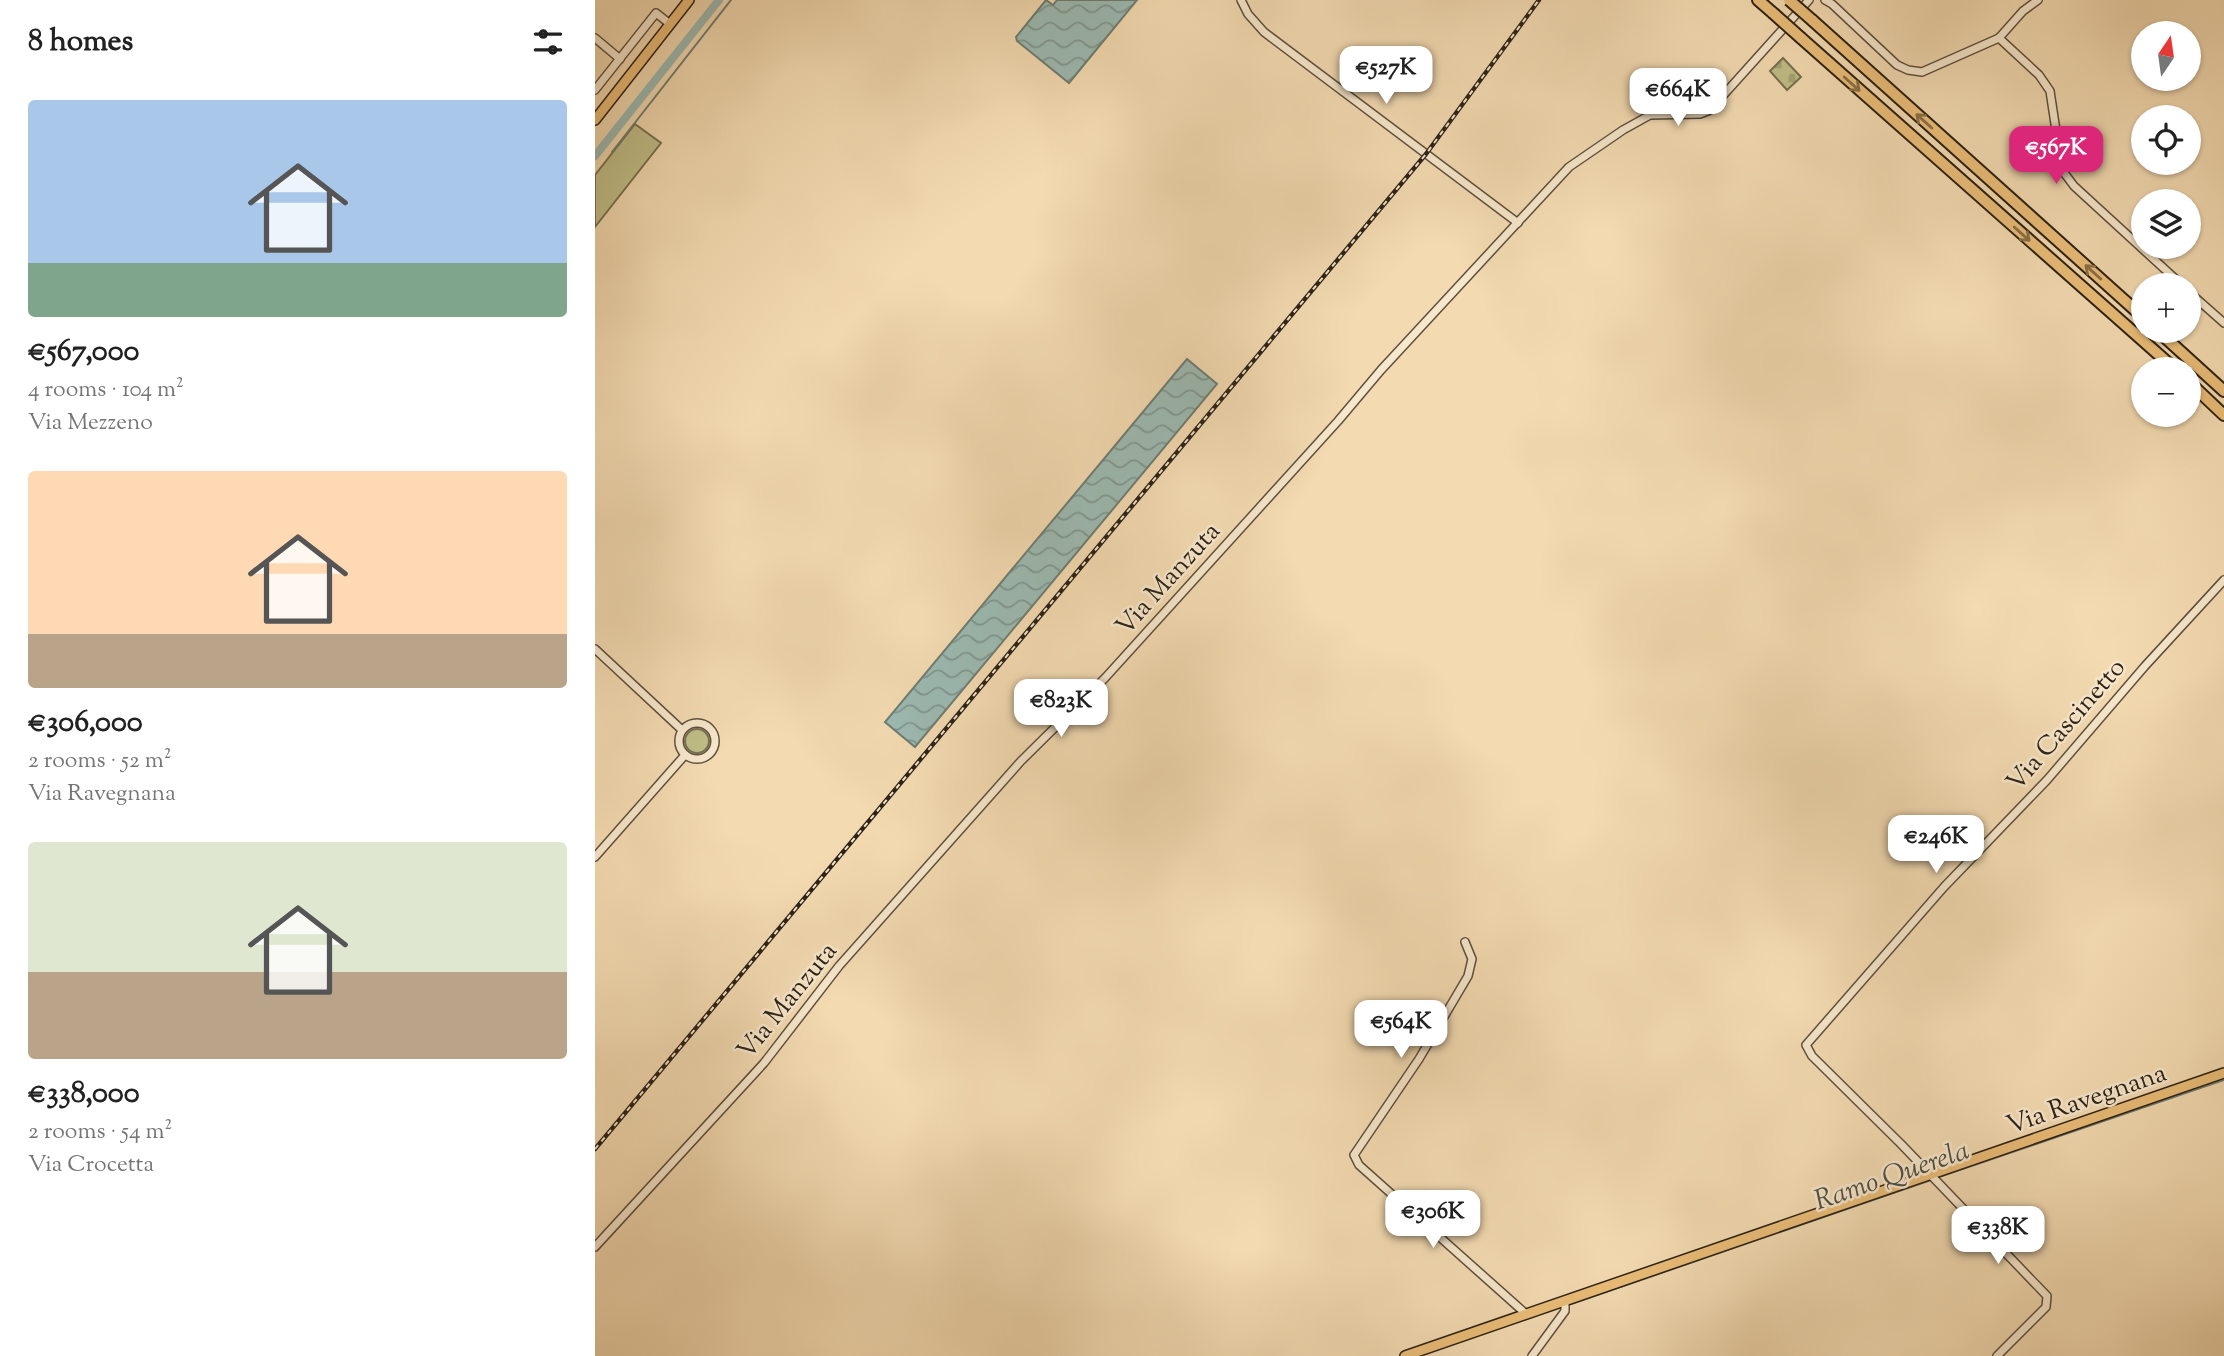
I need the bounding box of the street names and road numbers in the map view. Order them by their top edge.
street label: Via Manzuta [1108,515,1230,645]
street label: Via Cascinetto [1999,651,2135,800]
street label: Via Manzuta [729,935,847,1068]
street label: Via Ravegnana [2002,1056,2172,1145]

